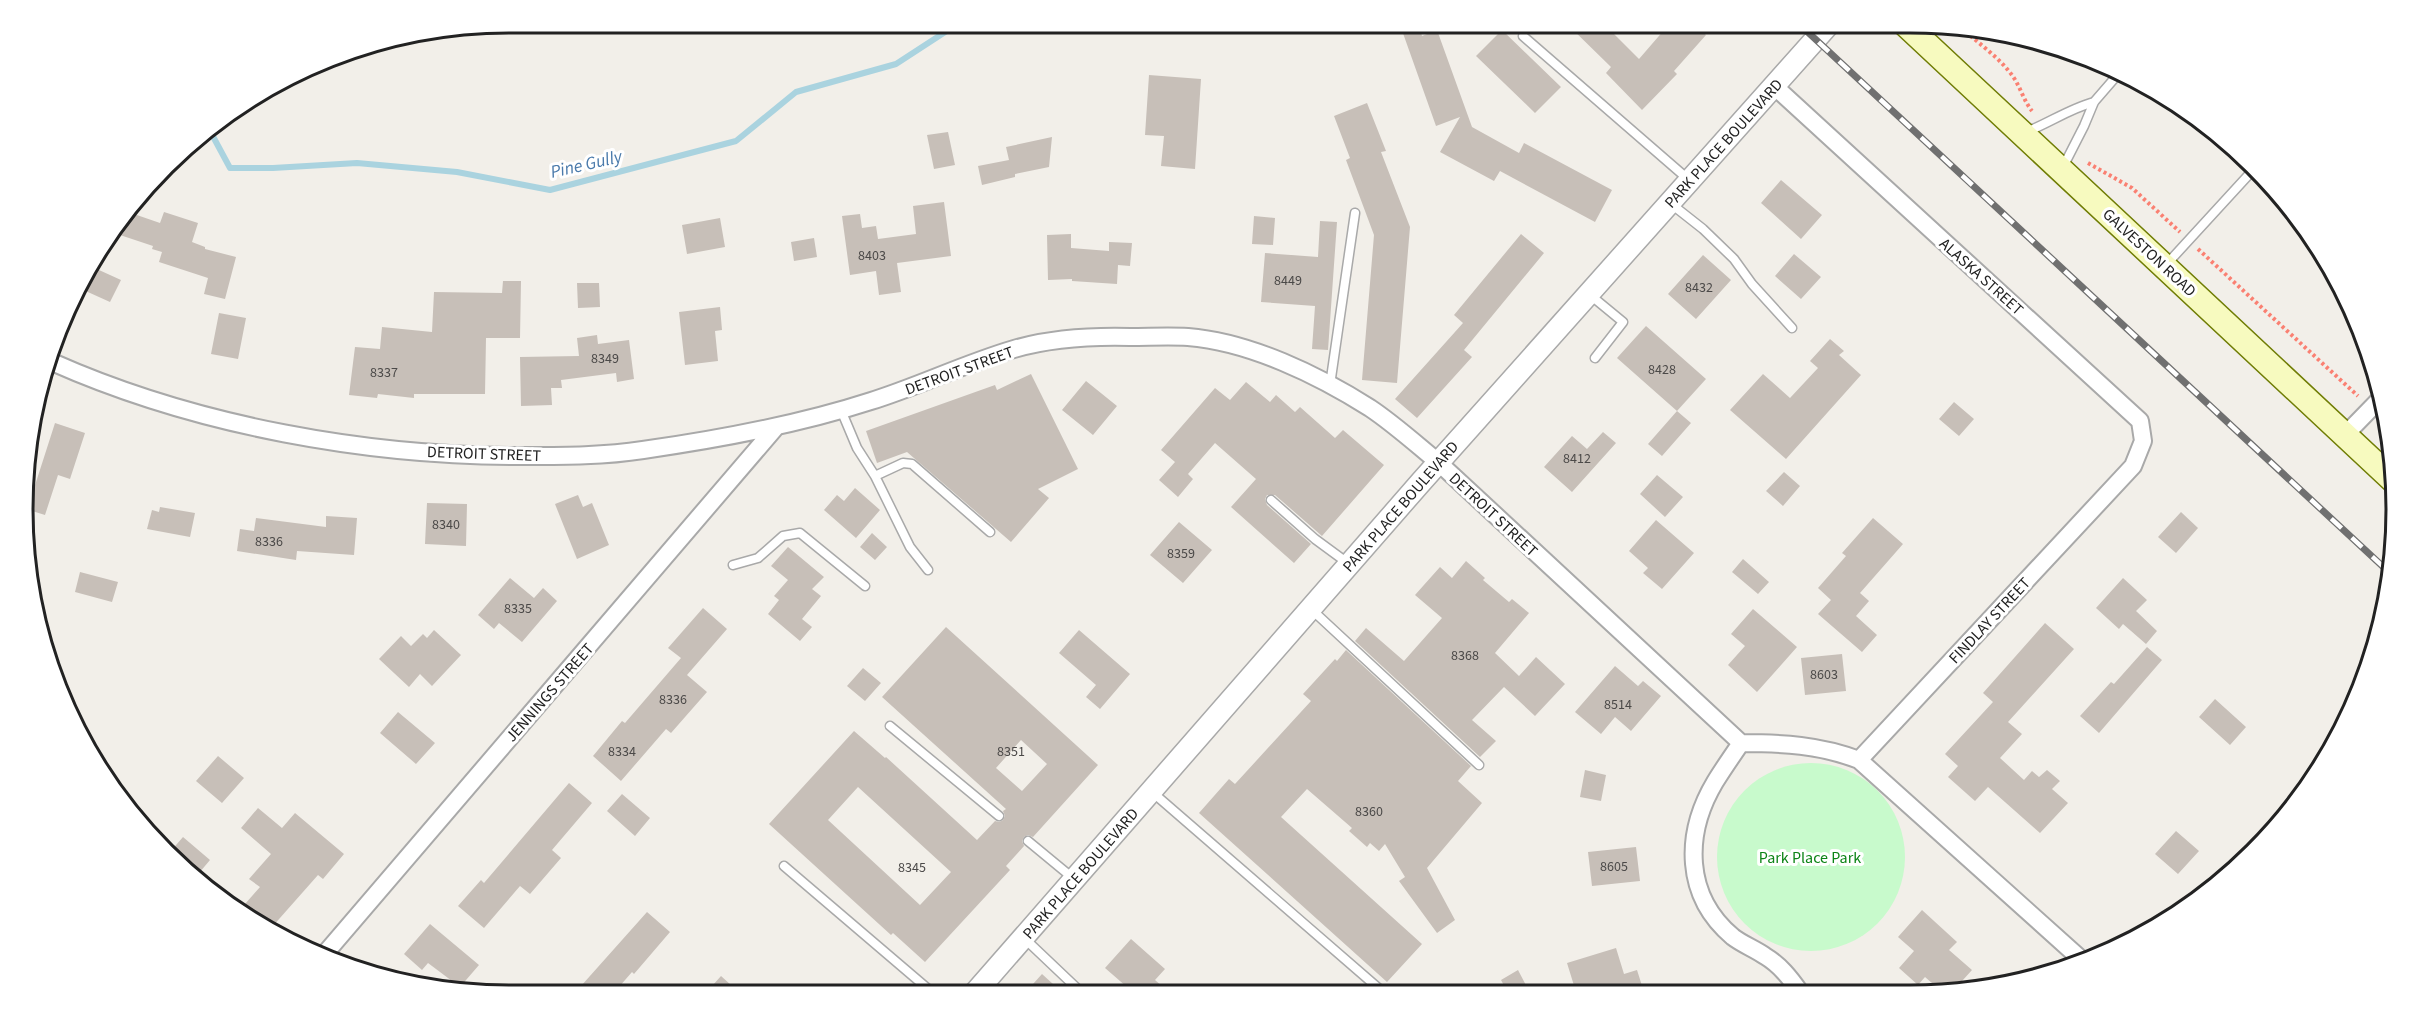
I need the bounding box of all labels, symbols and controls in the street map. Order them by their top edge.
street label: PARK PLACE BOULEVARD [1660,74,1788,213]
water label: Pine Gully [548,144,625,185]
street label: GALVESTON ROAD [2098,204,2201,302]
street label: ALASKA STREET [1935,233,2028,321]
house number: 8403 [858,246,886,266]
house number: 8449 [1274,271,1302,291]
house number: 8432 [1685,278,1713,298]
street label: DETROIT STREET [902,341,1017,401]
house number: 8349 [591,349,619,369]
house number: 8428 [1648,360,1676,380]
house number: 8337 [370,363,398,383]
street label: PARK PLACE BOULEVARD [1338,436,1464,577]
street label: DETROIT STREET [427,441,542,467]
house number: 8412 [1563,449,1591,469]
street label: DETROIT STREET [1444,468,1543,562]
house number: 8340 [432,515,460,535]
house number: 8336 [255,532,283,552]
house number: 8359 [1167,544,1195,564]
street label: FINDLAY STREET [1944,572,2036,669]
house number: 8335 [504,599,532,619]
street label: JENNINGS STREET [501,638,599,747]
house number: 8368 [1451,646,1479,666]
house number: 8603 [1810,665,1838,685]
house number: 8336 [659,690,687,710]
house number: 8514 [1604,695,1632,715]
house number: 8334 [608,742,636,762]
house number: 8351 [997,742,1025,762]
house number: 8360 [1355,802,1383,822]
street label: PARK PLACE BOULEVARD [1018,803,1144,944]
park label: Park Place Park [1759,847,1861,869]
house number: 8605 [1600,857,1628,877]
house number: 8345 [898,858,926,878]

